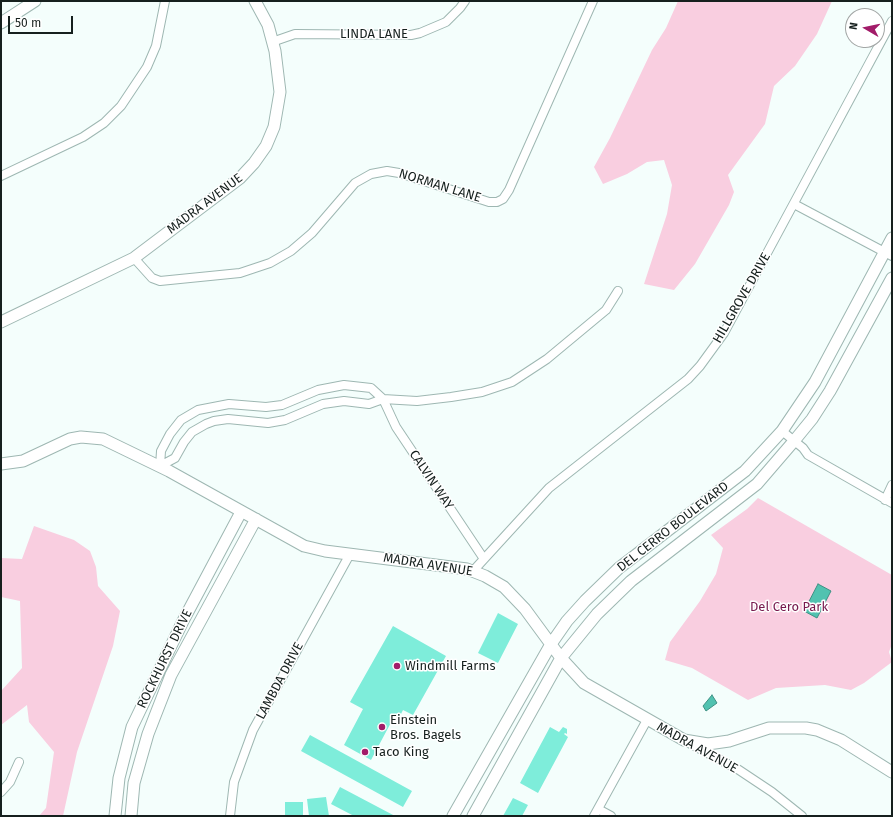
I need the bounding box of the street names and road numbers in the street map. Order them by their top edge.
street label: LINDA LANE [340,26,408,42]
street label: NORMAN LANE [397,166,483,206]
street label: MADRA AVENUE [164,171,246,237]
street label: HILLGROVE DRIVE [710,250,774,346]
street label: CALVIN WAY [405,447,457,513]
street label: DEL CERRO BOULEVARD [614,479,732,575]
street label: MADRA AVENUE [382,550,474,580]
street label: ROCKHURST DRIVE [134,607,196,711]
street label: LAMBDA DRIVE [253,640,307,722]
street label: MADRA AVENUE [654,719,740,777]

